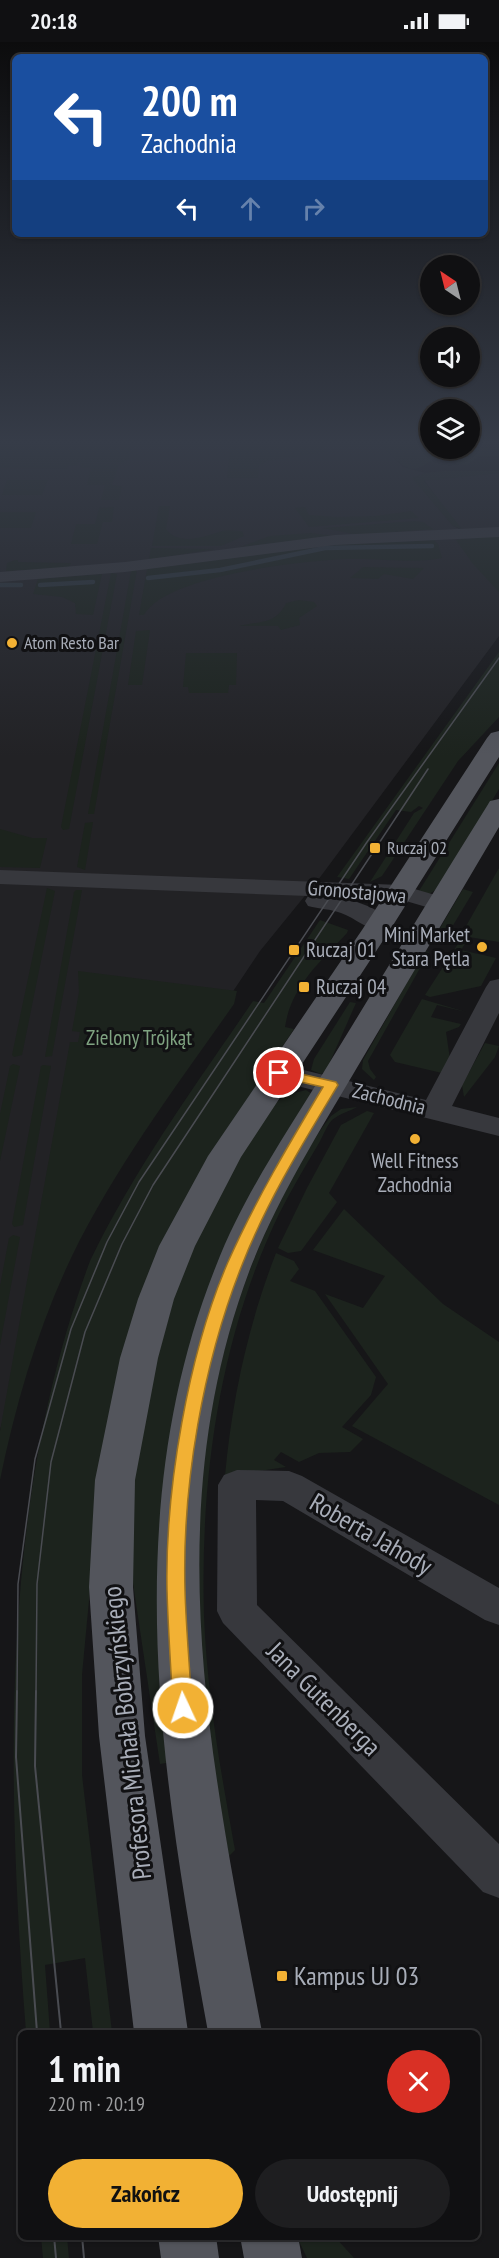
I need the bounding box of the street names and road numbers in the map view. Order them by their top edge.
street label: Gronostajowa [307,874,407,909]
street label: Zachodnia [350,1076,428,1121]
street label: Roberta Jahody [304,1485,439,1582]
street label: Profesora Michała Bobrzyńskiego [95,1585,158,1881]
street label: Jana Gutenberga [260,1634,388,1763]

